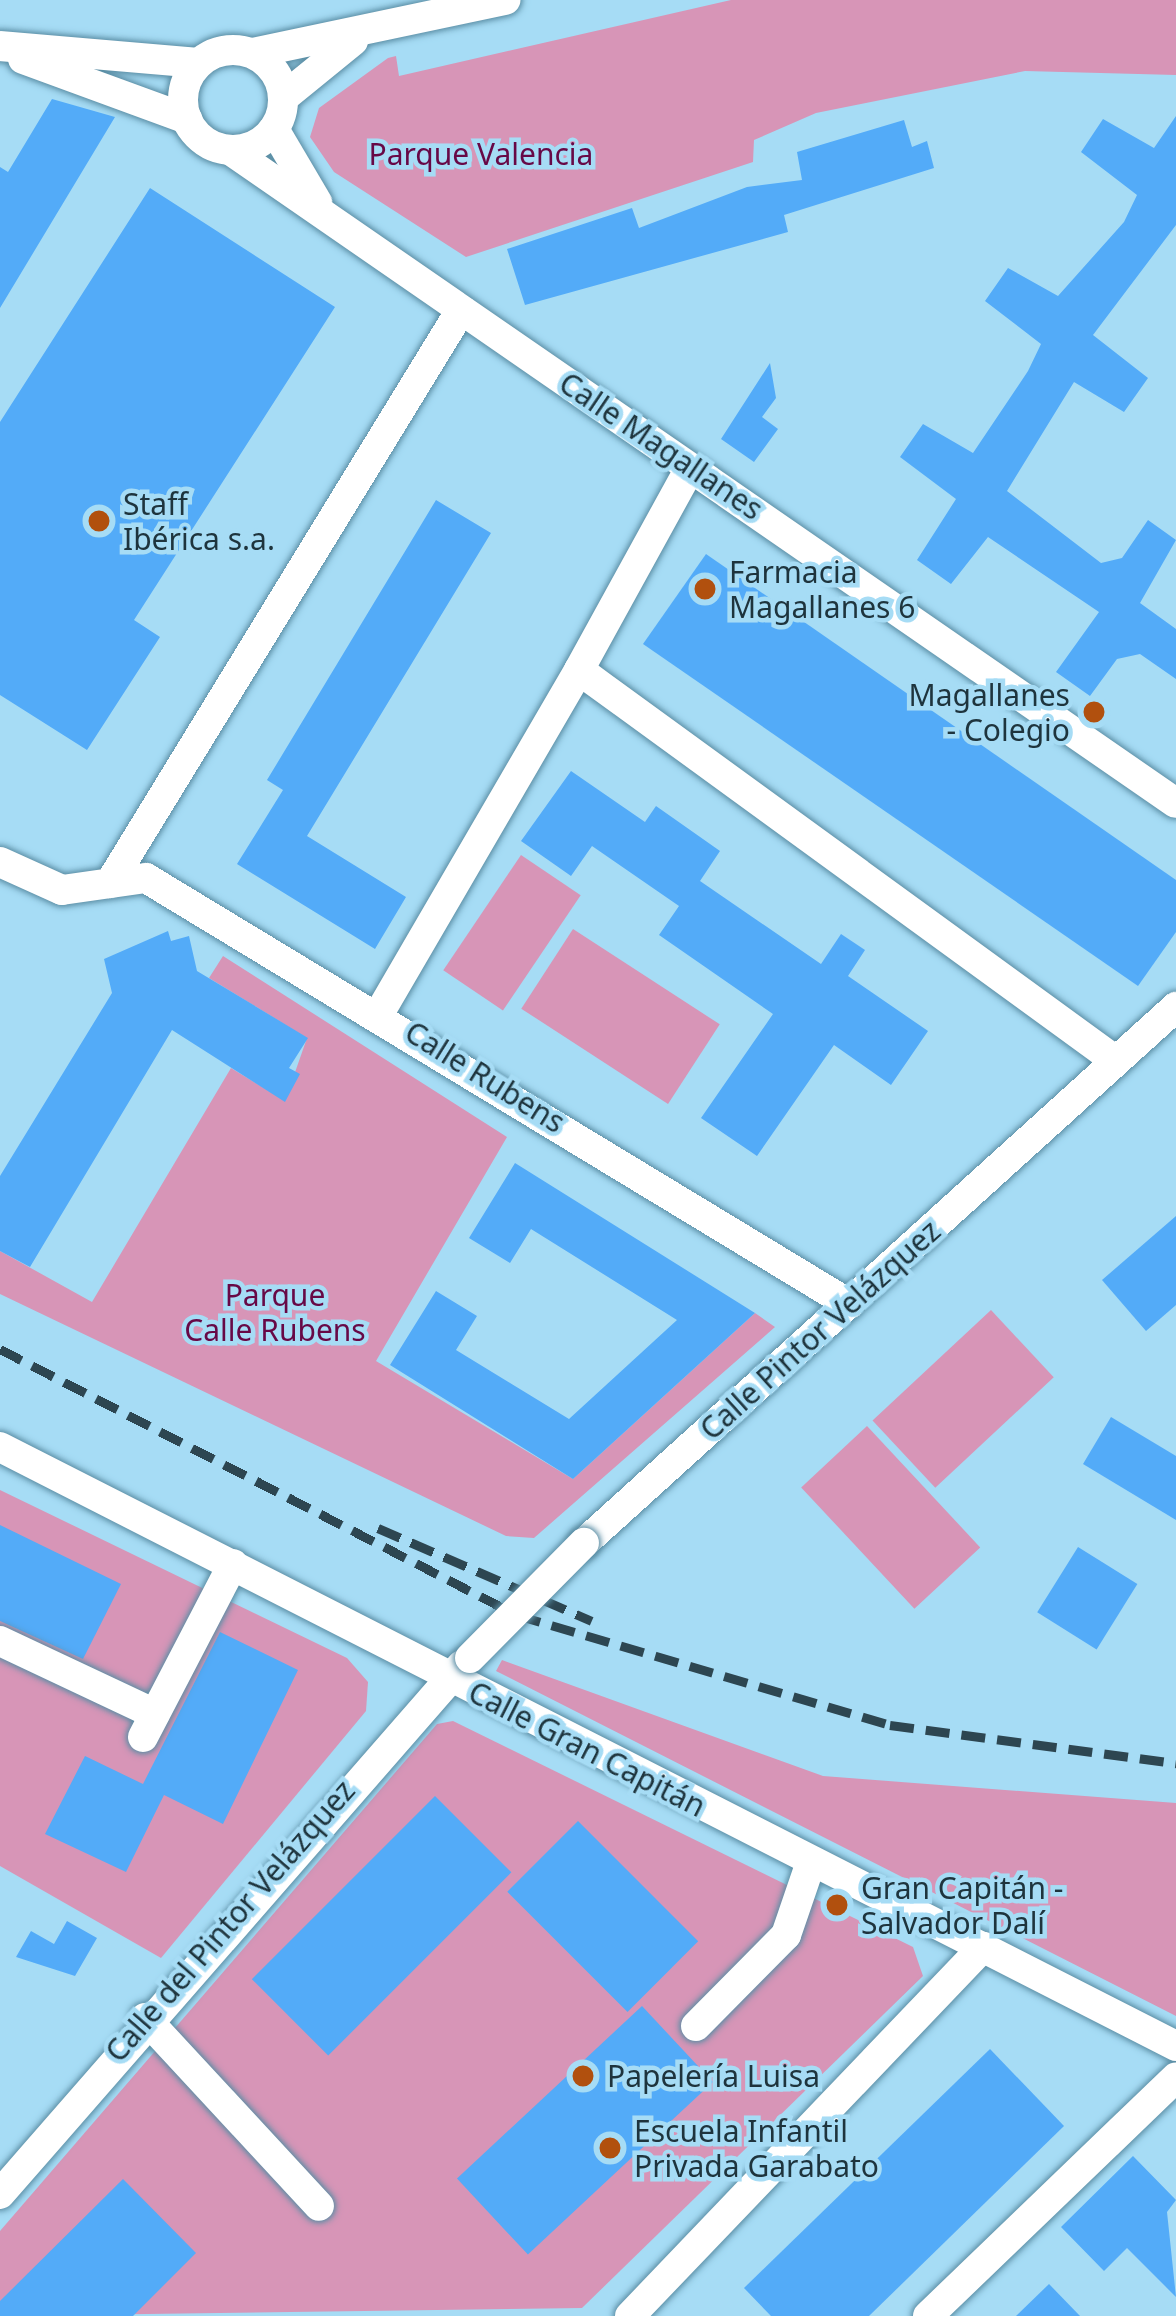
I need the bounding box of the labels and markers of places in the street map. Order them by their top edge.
place label: Staff Ibérica s.a. [123,486,275,556]
marker: Staff Ibérica s.a. [86,508,112,534]
place label: Farmacia Magallanes 6 [729,554,915,624]
marker: Farmacia Magallanes 6 [692,576,718,602]
place label: Magallanes - Colegio [909,677,1070,748]
marker: Magallanes - Colegio [1081,699,1107,725]
place label: Gran Capitán - Salvador Dalí [861,1870,1063,1940]
marker: Gran Capitán - Salvador Dalí [824,1892,850,1918]
place label: Papelería Luisa [607,2058,820,2094]
marker: Papelería Luisa [570,2063,596,2089]
place label: Escuela Infantil Privada Garabato [634,2113,879,2184]
marker: Escuela Infantil Privada Garabato [597,2135,623,2161]

